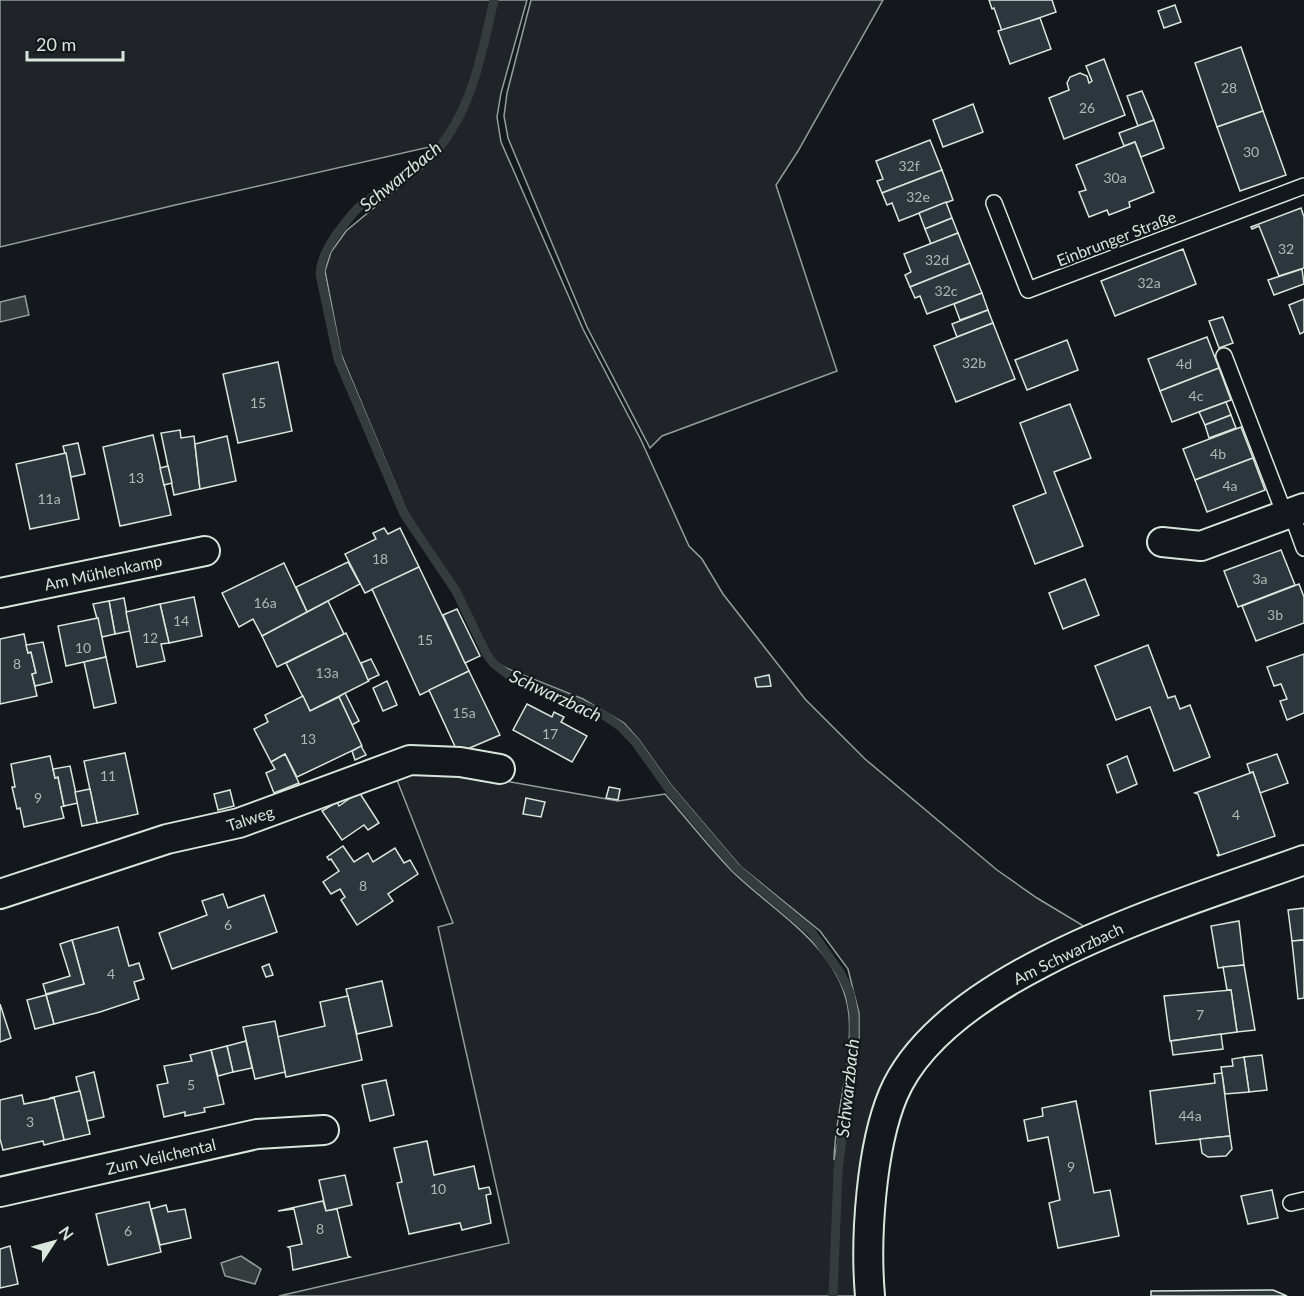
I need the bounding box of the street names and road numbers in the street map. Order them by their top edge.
street label: Einbrunger Straße [1054,207,1178,269]
street label: Am Mühlenkamp [42,550,164,594]
street label: Talweg [224,801,276,835]
street label: Am Schwarzbach [1010,918,1126,988]
street label: Zum Veilchental [104,1134,218,1178]

